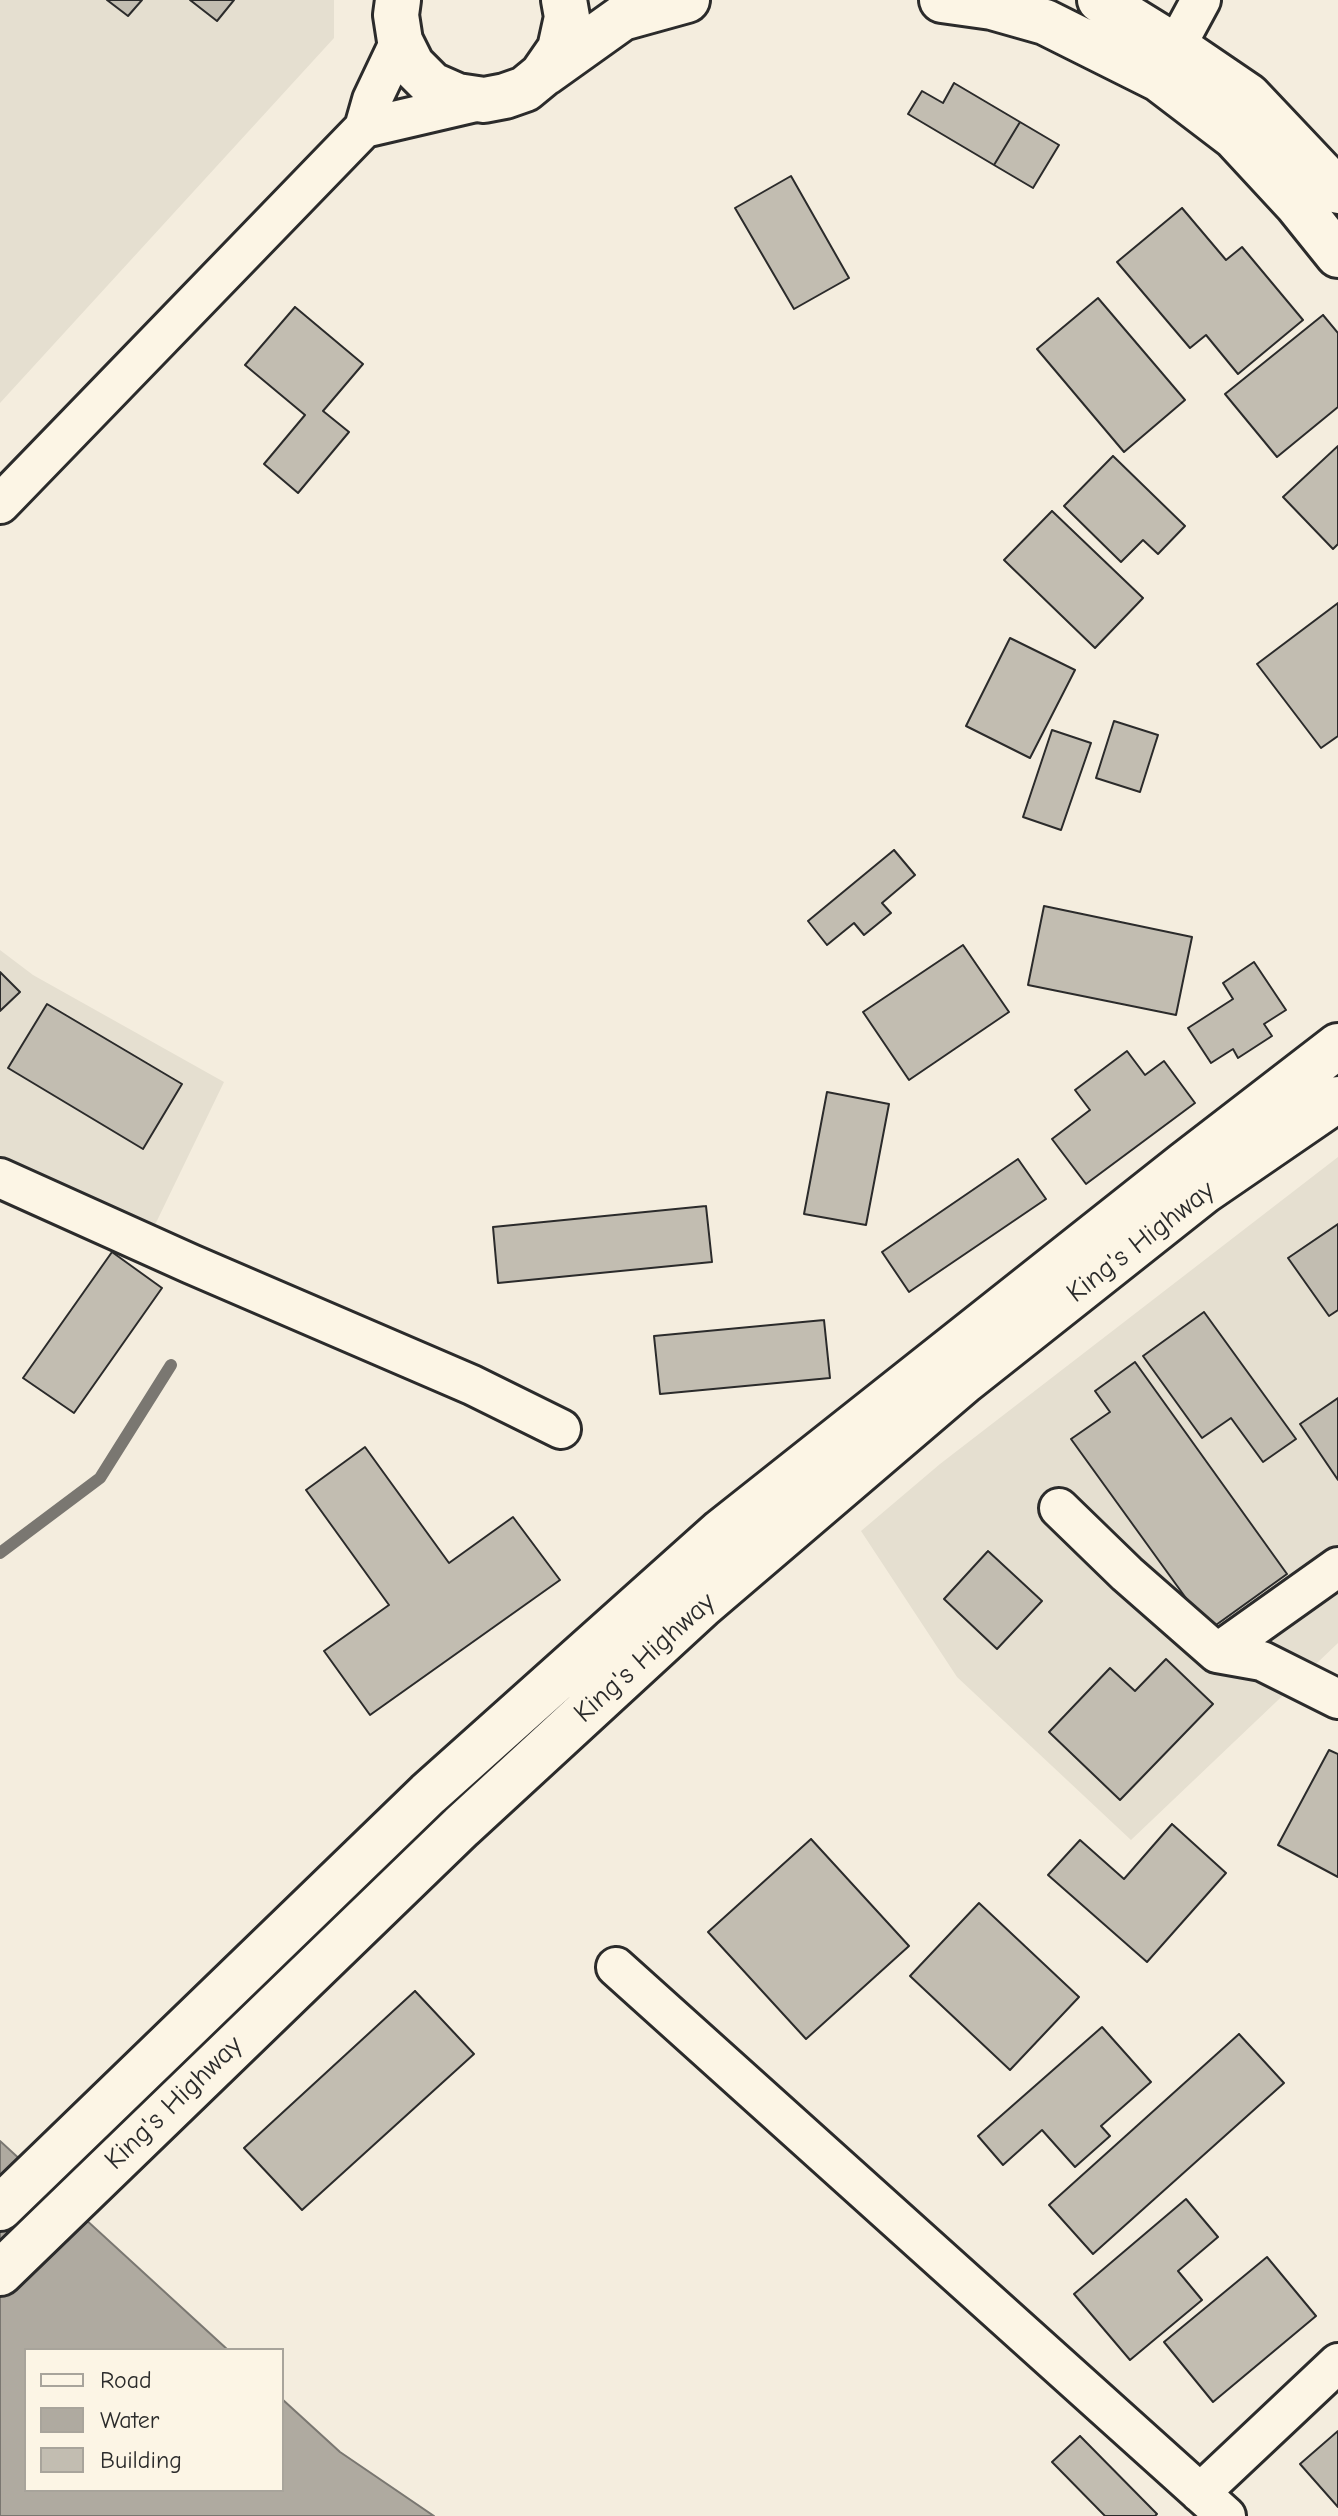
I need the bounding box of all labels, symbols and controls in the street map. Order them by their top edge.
street label: King's Highway [1060,1174,1222,1310]
street label: King's Highway [567,1586,723,1730]
street label: King's Highway [98,2029,250,2177]
legend [24,2348,284,2492]
text: Road [100,2366,152,2394]
text: Water [100,2406,159,2434]
text: Building [100,2446,182,2474]

